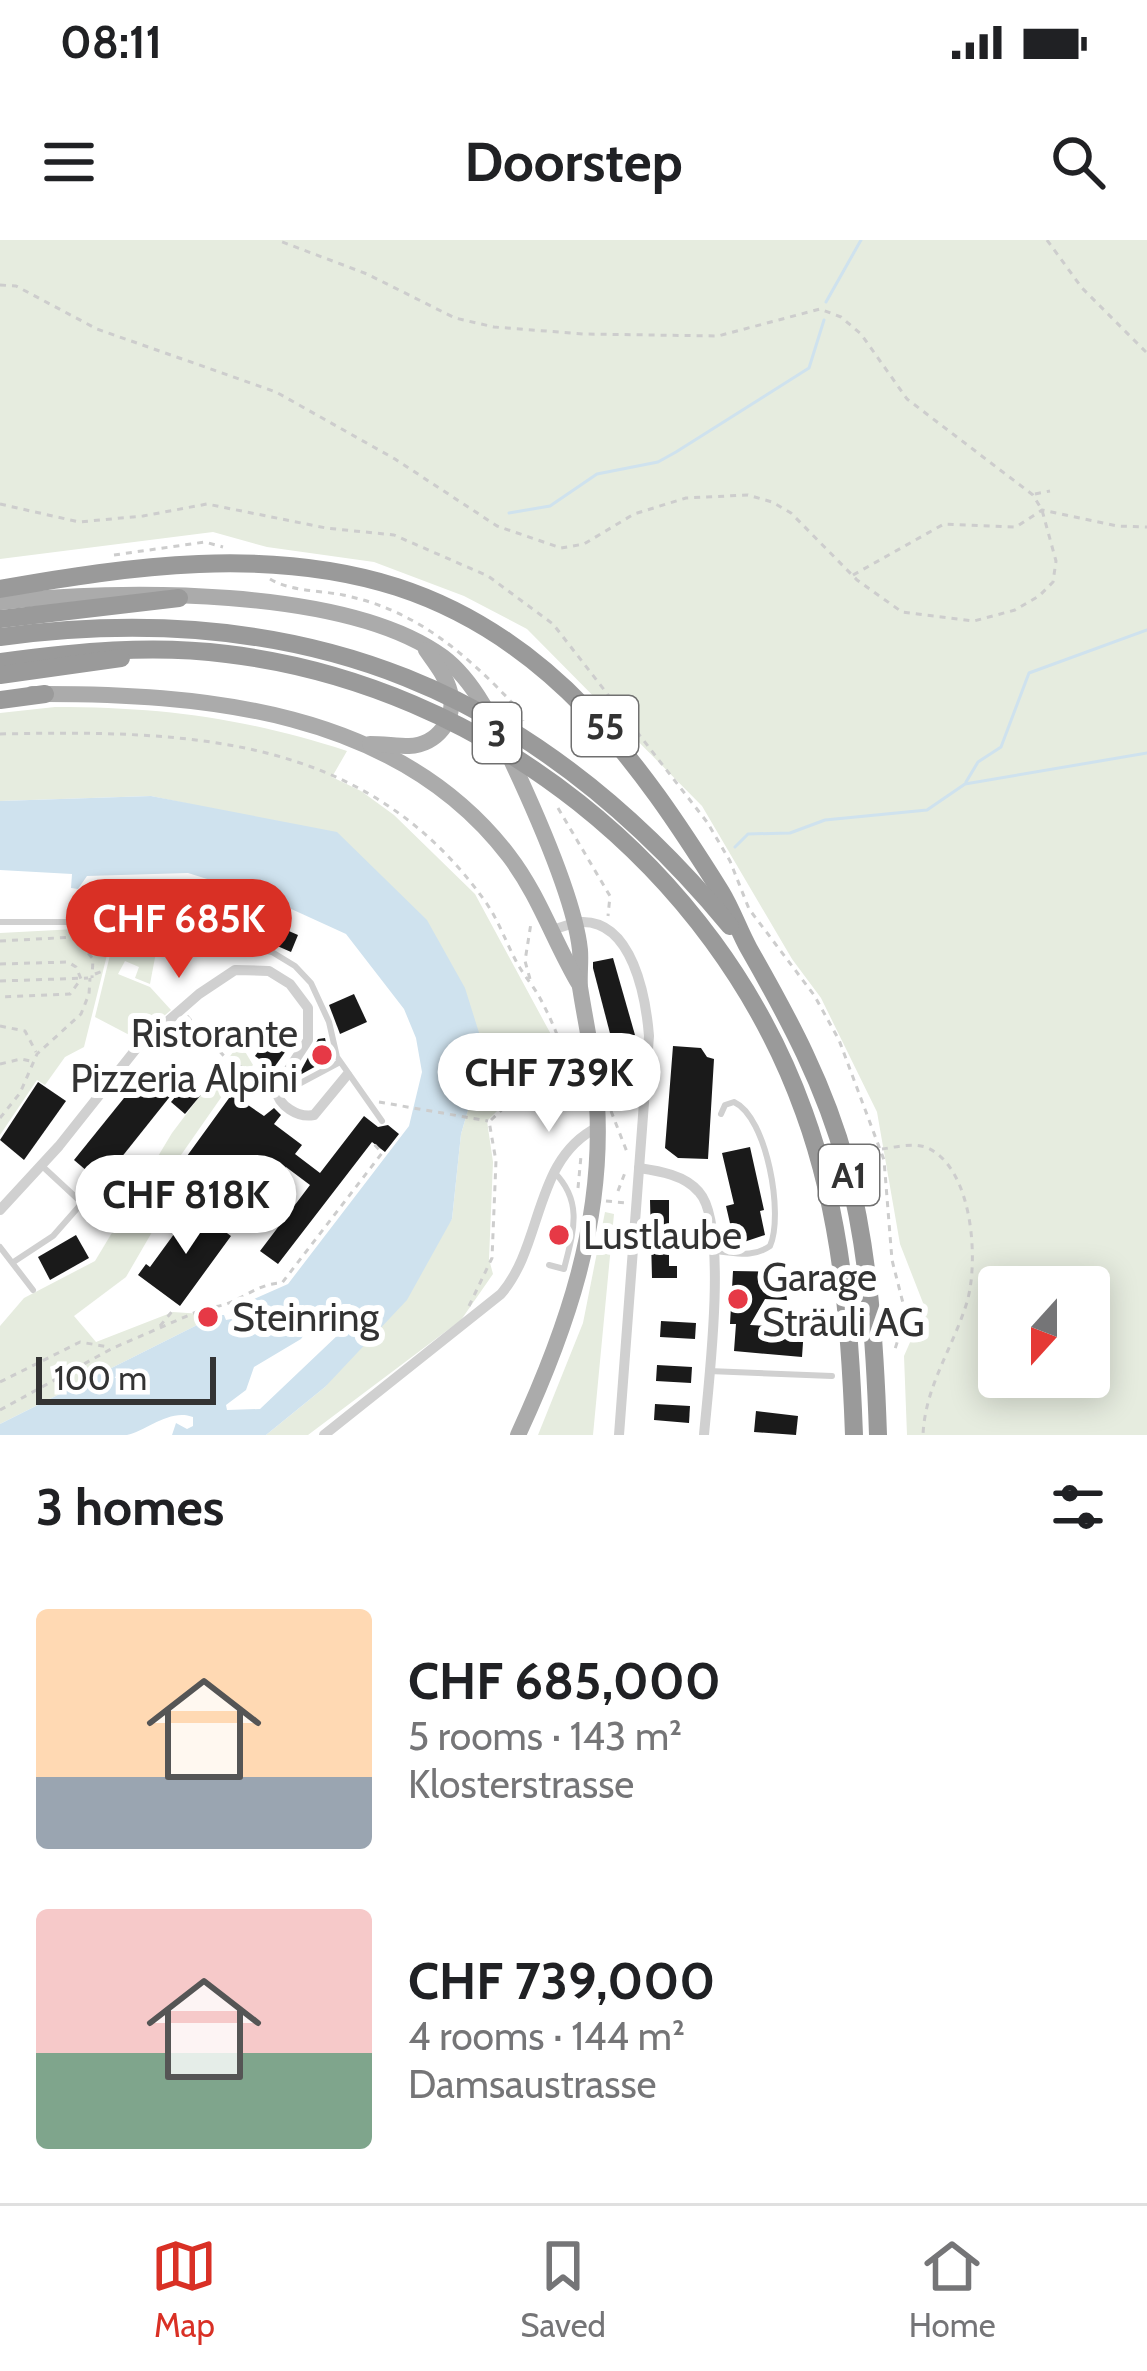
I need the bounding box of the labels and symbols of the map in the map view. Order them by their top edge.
road number: 55 [572,696,638,756]
road number: 3 [473,703,521,763]
pin: CHF 685K [55,879,303,981]
place label: Ristorante Pizzeria Alpini [70,1009,298,1102]
pin: CHF 739K [425,1033,673,1135]
marker: Ristorante Pizzeria Alpini [309,1042,335,1068]
road number: A1 [819,1145,879,1205]
pin: CHF 818K [62,1155,310,1257]
place label: Lustlaube [583,1211,742,1259]
marker: Lustlaube [546,1222,572,1248]
place label: Garage Sträuli AG [762,1253,925,1346]
north arrow [978,1266,1110,1398]
marker: Garage Sträuli AG [725,1286,751,1312]
place label: Steinring [232,1293,380,1341]
marker: Steinring [195,1304,221,1330]
scale bar [36,1351,216,1404]

